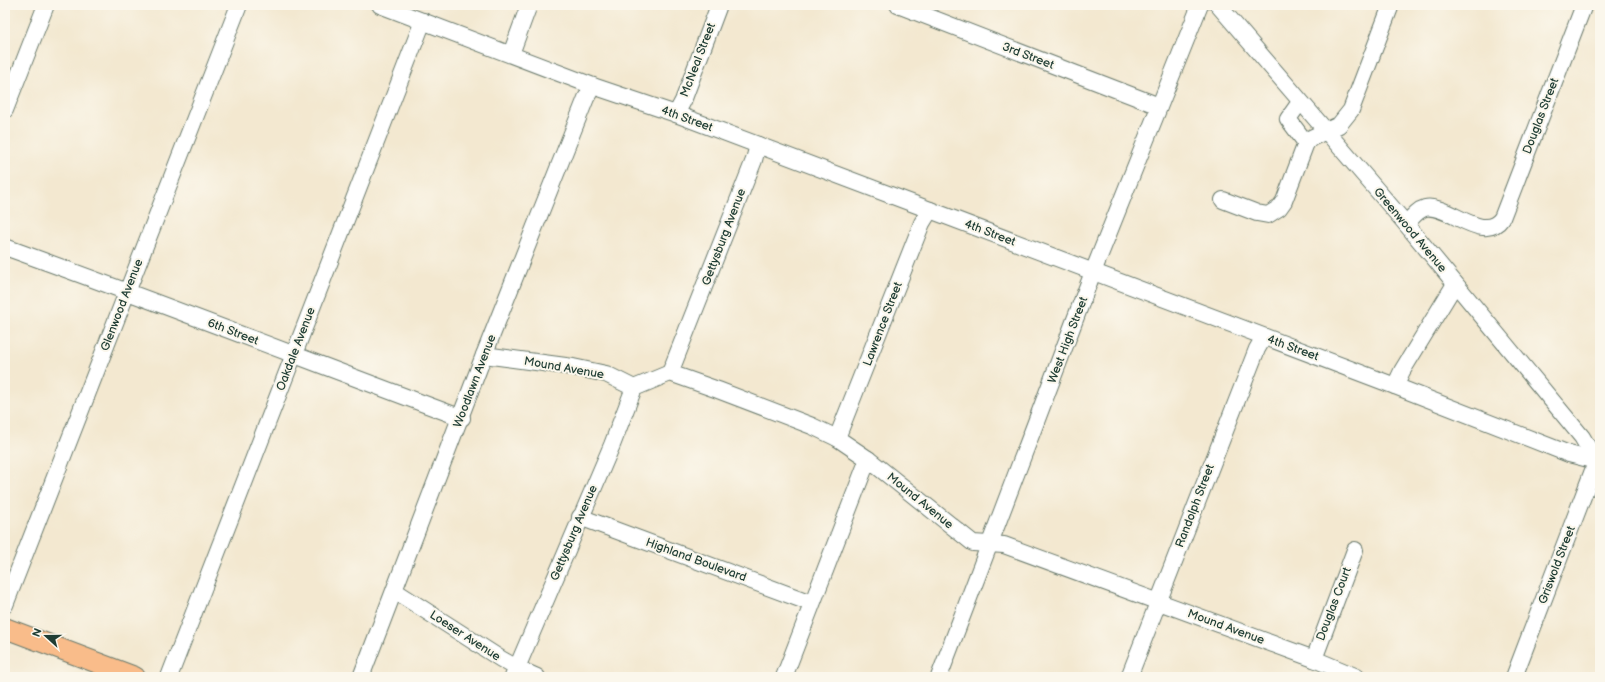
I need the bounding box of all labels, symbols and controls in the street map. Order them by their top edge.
street label: McNeal Street [677,20,719,99]
street label: 3rd Street [1000,39,1056,73]
street label: Douglas Street [1520,76,1562,156]
street label: 4th Street [659,103,715,135]
street label: Greenwood Avenue [1370,185,1450,275]
street label: Gettysburg Avenue [699,186,749,288]
street label: 4th Street [962,216,1018,250]
street label: Glenwood Avenue [98,257,146,353]
street label: Lawrence Street [860,280,906,368]
street label: West High Street [1045,294,1091,385]
street label: Oakdale Avenue [273,305,319,393]
street label: 6th Street [205,315,261,349]
street label: Woodlawn Avenue [450,332,500,430]
street label: 4th Street [1265,332,1321,364]
street label: Mound Avenue [523,354,605,382]
street label: Randolph Street [1172,462,1218,550]
street label: Mound Avenue [884,470,956,532]
street label: Gettysburg Avenue [547,483,601,583]
street label: Griswold Street [1535,524,1579,606]
street label: Highland Boulevard [644,535,749,585]
street label: Douglas Court [1313,565,1355,643]
street label: Mound Avenue [1185,606,1267,648]
street label: Loeser Avenue [427,608,503,664]
north arrow [26,616,66,656]
text: N [30,626,45,639]

